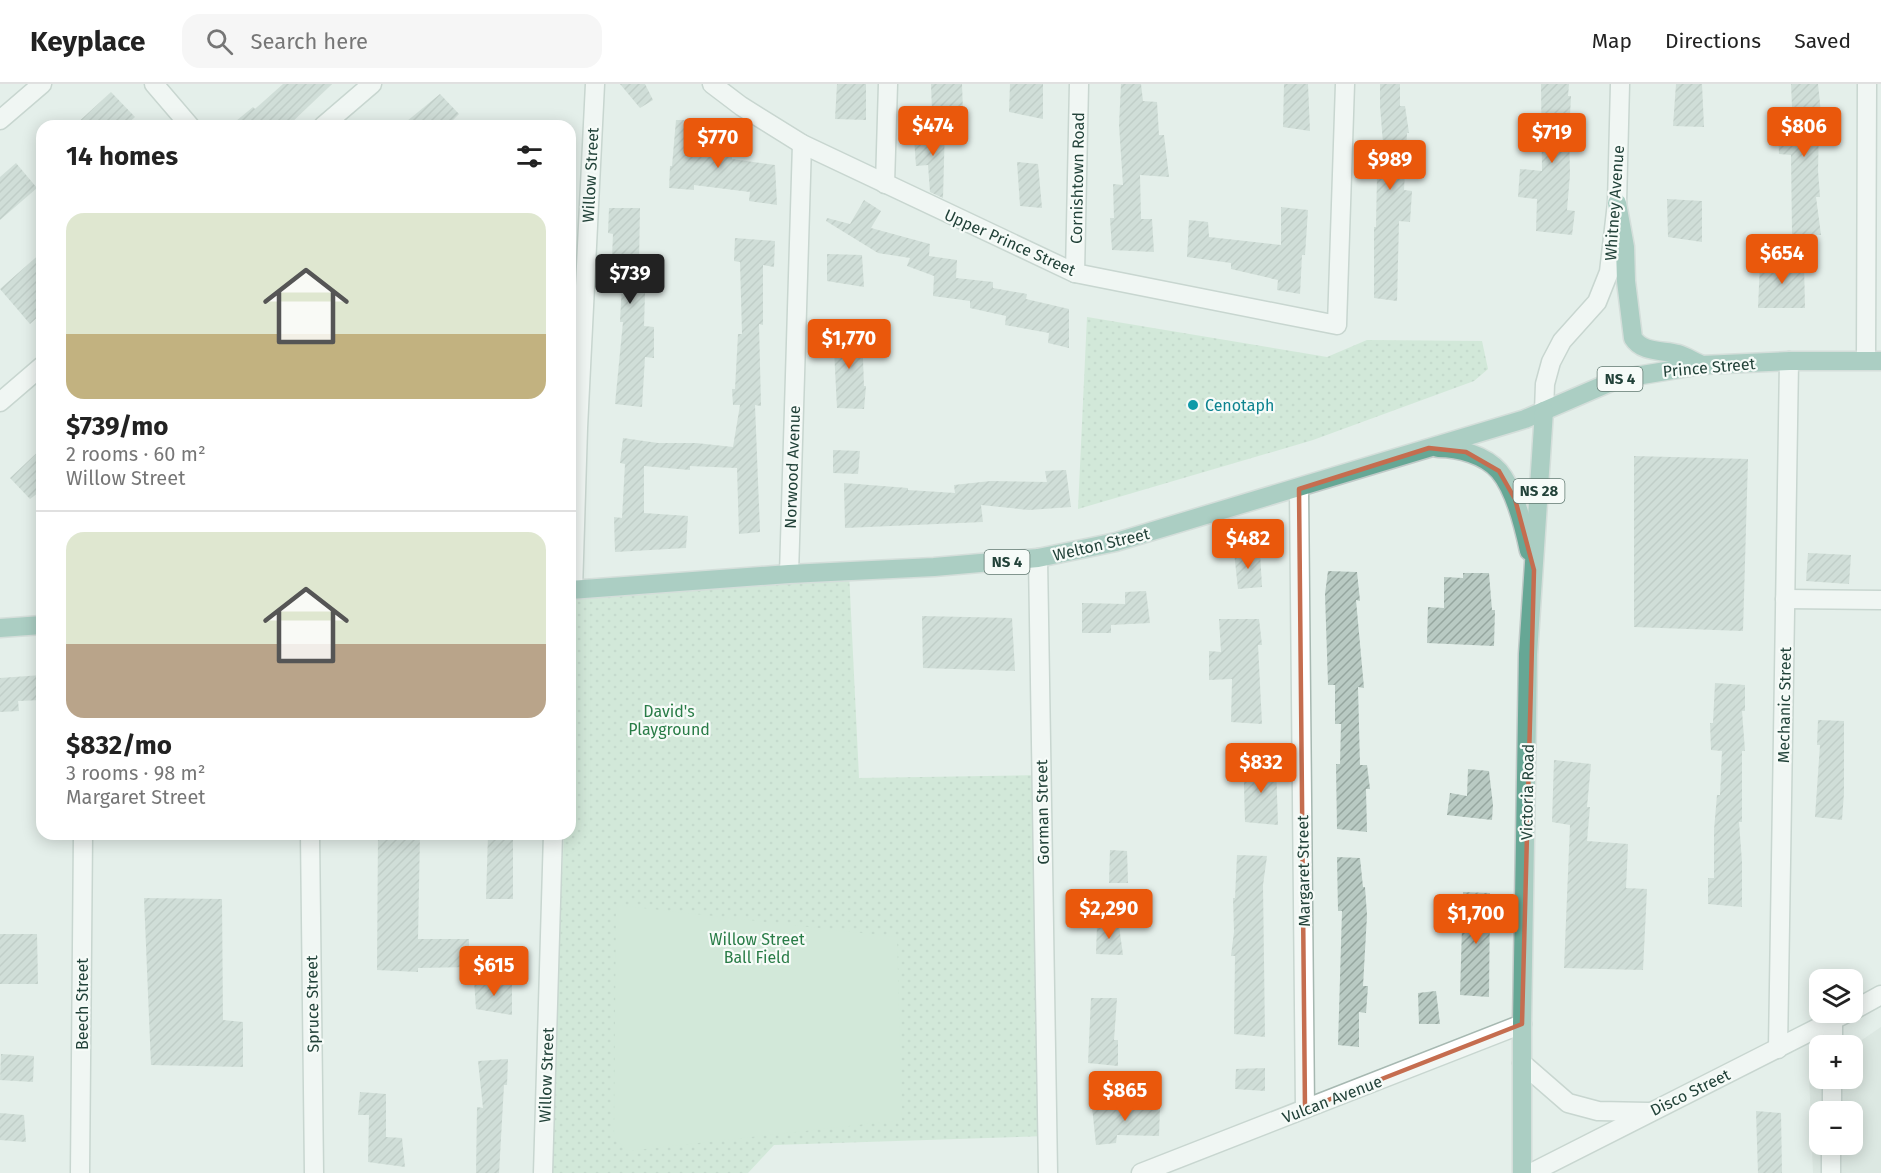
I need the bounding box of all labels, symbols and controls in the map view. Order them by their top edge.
search box [182,14,602,68]
text: Keyplace [30,25,146,58]
icon: search [203,25,236,58]
text: Search here [251,28,368,55]
text: Map [1592,28,1632,54]
text: Directions [1665,28,1761,54]
text: Saved [1794,28,1851,54]
pin: $474 [897,106,969,157]
pin: $806 [1768,107,1840,158]
street label: Cornishtown Road [1067,112,1088,244]
text: $474 [912,113,954,137]
pin: $719 [1516,113,1588,164]
text: $806 [1781,114,1827,138]
pin: $770 [682,118,754,169]
text: $719 [1532,120,1572,144]
text: $770 [698,125,738,149]
street label: Willow Street [579,127,602,223]
icon: filters [513,140,546,173]
pin: $989 [1354,140,1426,191]
text: 14 homes [66,141,178,172]
street label: Whitney Avenue [1601,144,1628,262]
text: $989 [1368,147,1412,171]
street label: Upper Prince Street [941,205,1078,280]
pin: $654 [1746,234,1818,285]
text: $654 [1760,241,1804,265]
icon: home [252,252,360,360]
pin: $739 [594,254,666,305]
text: $739 [609,261,651,285]
pin: $1,770 [800,319,898,370]
text: $1,770 [822,326,876,350]
street label: Prince Street [1662,354,1756,381]
road number: NS 4 [1598,367,1642,391]
place label: Cenotaph [1205,396,1274,415]
marker: Cenotaph [1186,398,1200,412]
street label: Norwood Avenue [781,405,804,529]
text: $739/mo [66,411,168,442]
text: 2 rooms · 60 m² [66,442,206,466]
text: Willow Street [66,466,185,490]
road number: NS 28 [1514,479,1564,503]
pin: $482 [1212,519,1284,570]
street label: Welton Street [1051,524,1151,565]
text: $482 [1226,526,1270,550]
road number: NS 4 [984,550,1030,574]
icon: home [252,571,360,679]
street label: Mechanic Street [1774,647,1795,763]
park label: David's Playground [628,702,710,739]
text: $832/mo [66,730,172,761]
pin: $832 [1225,743,1297,794]
street label: Victoria Road [1517,744,1538,840]
text: $832 [1239,750,1283,774]
street label: Gorman Street [1032,759,1053,865]
text: 3 rooms · 98 m² [66,761,206,785]
text: Margaret Street [66,785,206,809]
street label: Margaret Street [1293,815,1314,927]
pin: $2,290 [1060,889,1158,940]
pin: $1,700 [1427,894,1525,945]
text: $2,290 [1080,896,1138,920]
text: $1,700 [1448,901,1504,925]
park label: Willow Street Ball Field [709,930,805,967]
pin: $615 [458,946,530,997]
text: $615 [473,953,515,977]
street label: Spruce Street [302,955,323,1053]
street label: Beech Street [73,958,92,1050]
map controls [1809,969,1863,1155]
button: layers [1809,969,1863,1023]
street label: Willow Street [535,1027,558,1123]
button: + [1809,1035,1863,1089]
street label: Disco Street [1647,1065,1734,1120]
pin: $865 [1089,1071,1161,1122]
street label: Vulcan Avenue [1280,1072,1385,1127]
text: $865 [1103,1078,1147,1102]
button: − [1809,1101,1863,1155]

